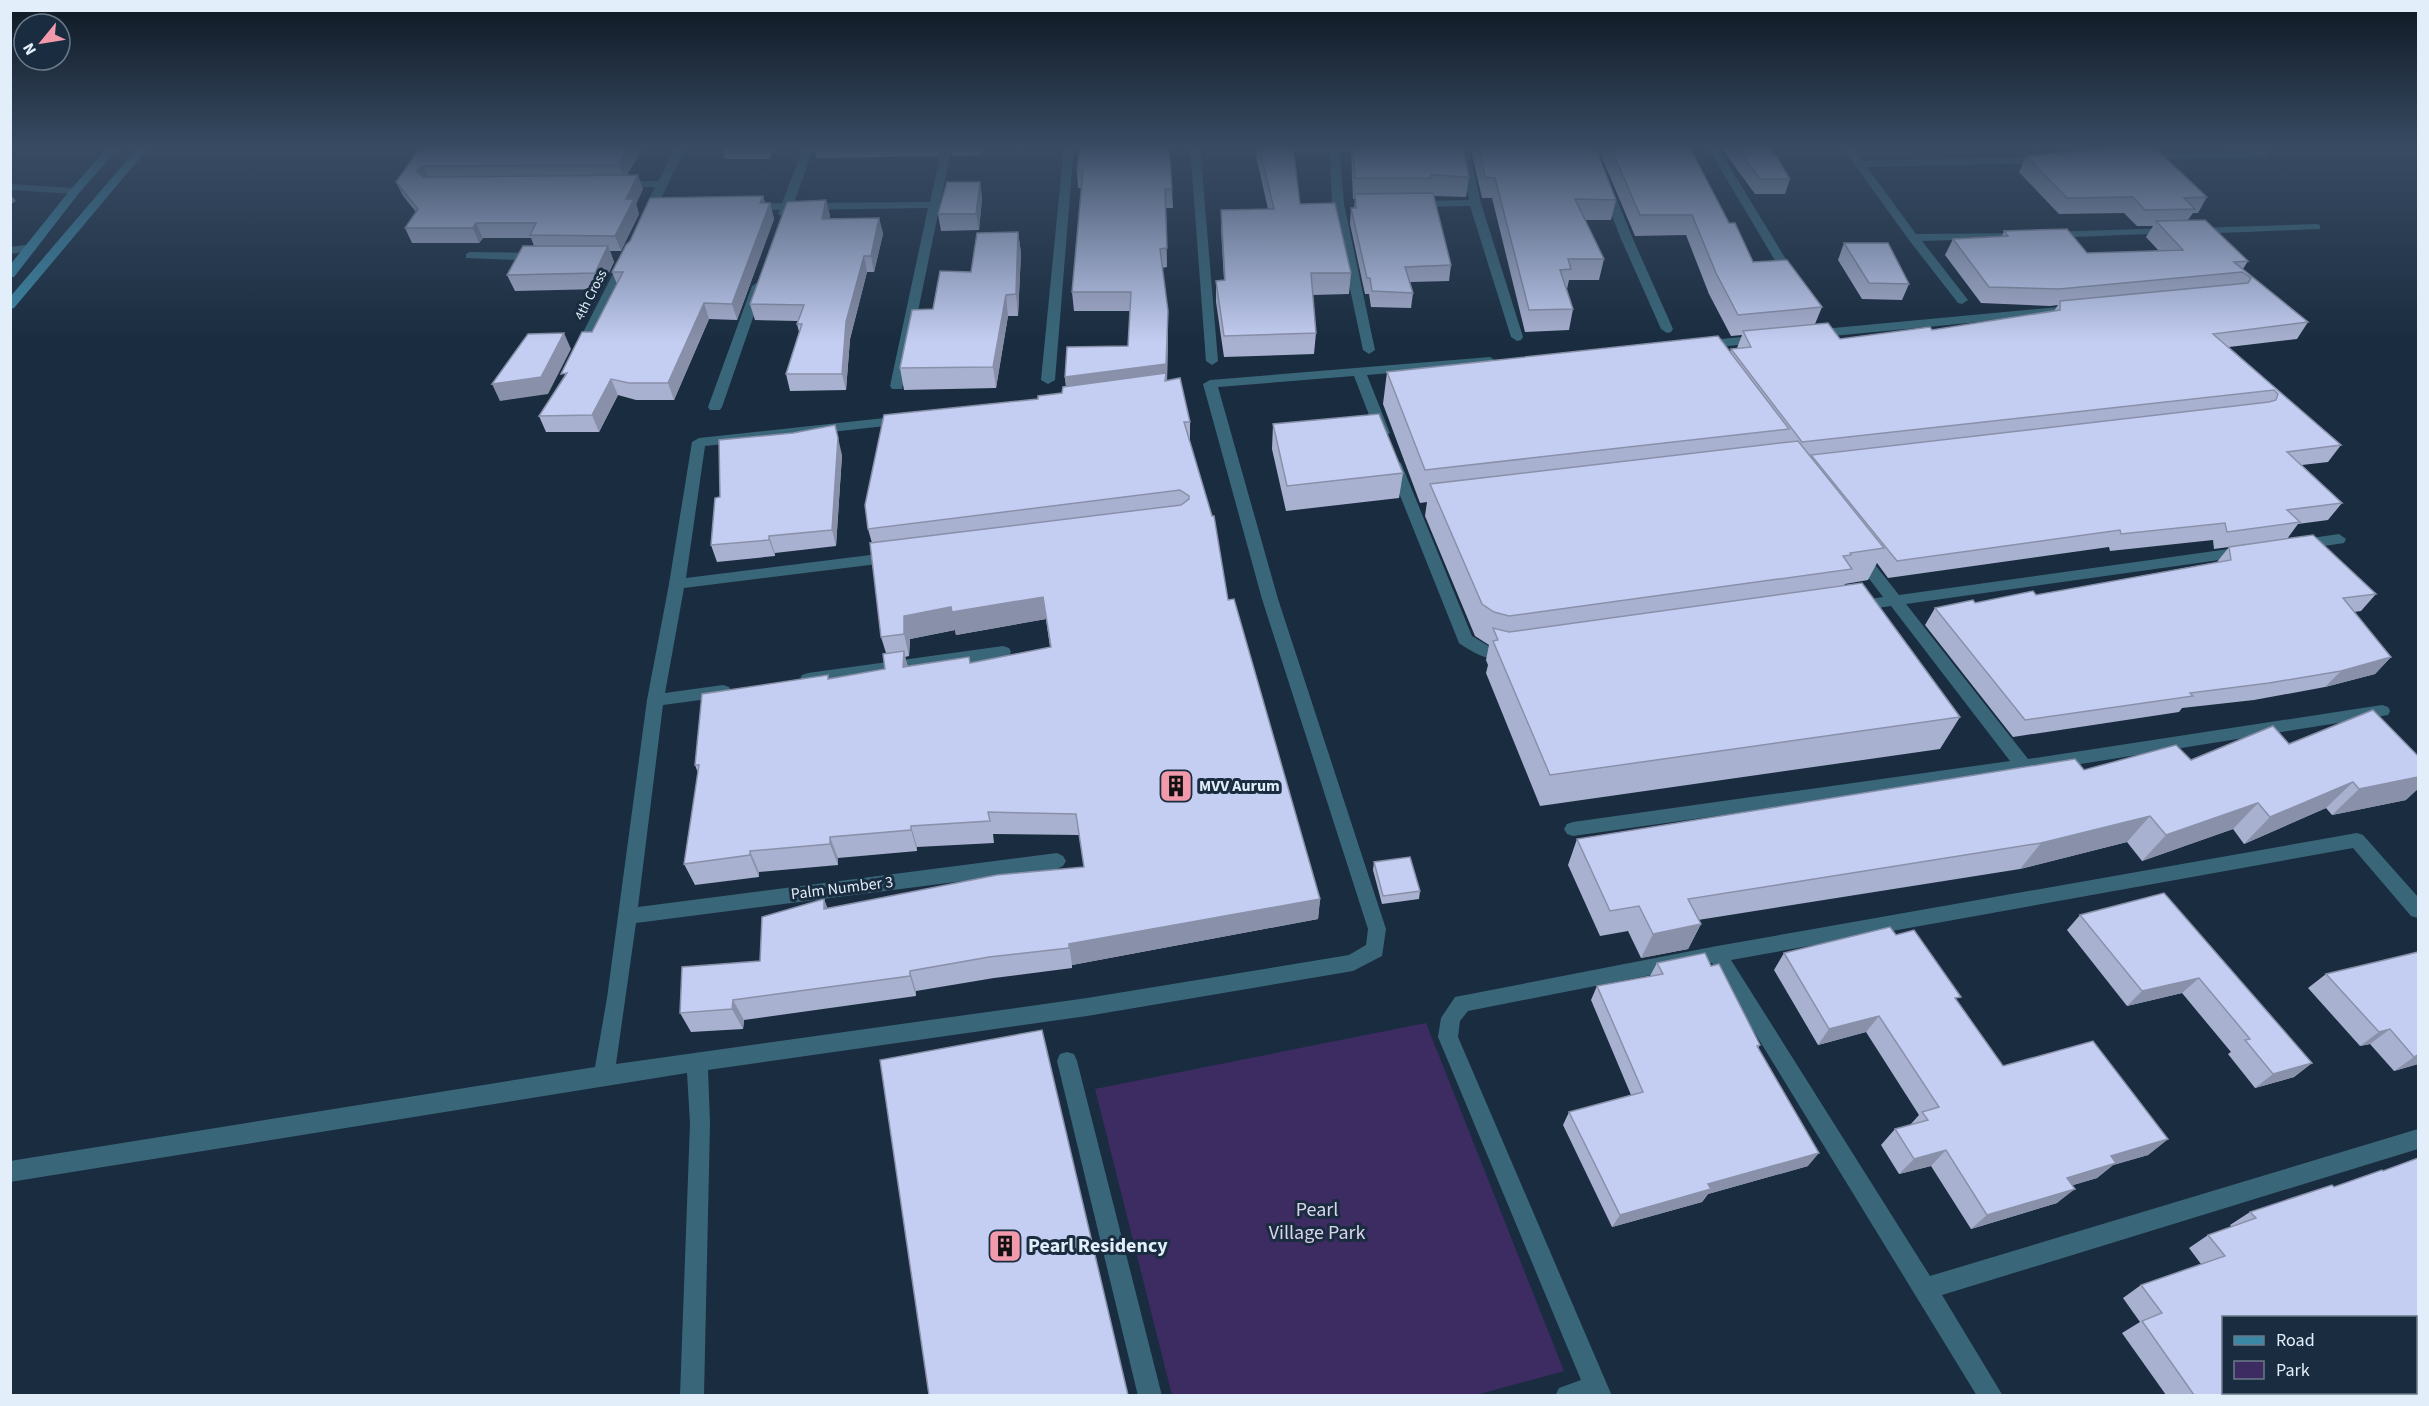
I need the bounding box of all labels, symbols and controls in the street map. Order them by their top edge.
north arrow [12,12,72,72]
text: N [18,39,42,59]
street label: 4th Cross [570,266,612,324]
building icon: MVV Aurum [1158,768,1194,804]
place label: MVV Aurum [1199,775,1280,797]
street label: Palm Number 3 [790,871,894,905]
park label: Pearl Village Park [1269,1196,1365,1247]
building icon: Pearl Residency [987,1228,1023,1264]
place label: Pearl Residency [1028,1232,1168,1260]
legend [2222,1316,2417,1394]
text: Road [2276,1328,2315,1353]
text: Park [2276,1358,2310,1383]

